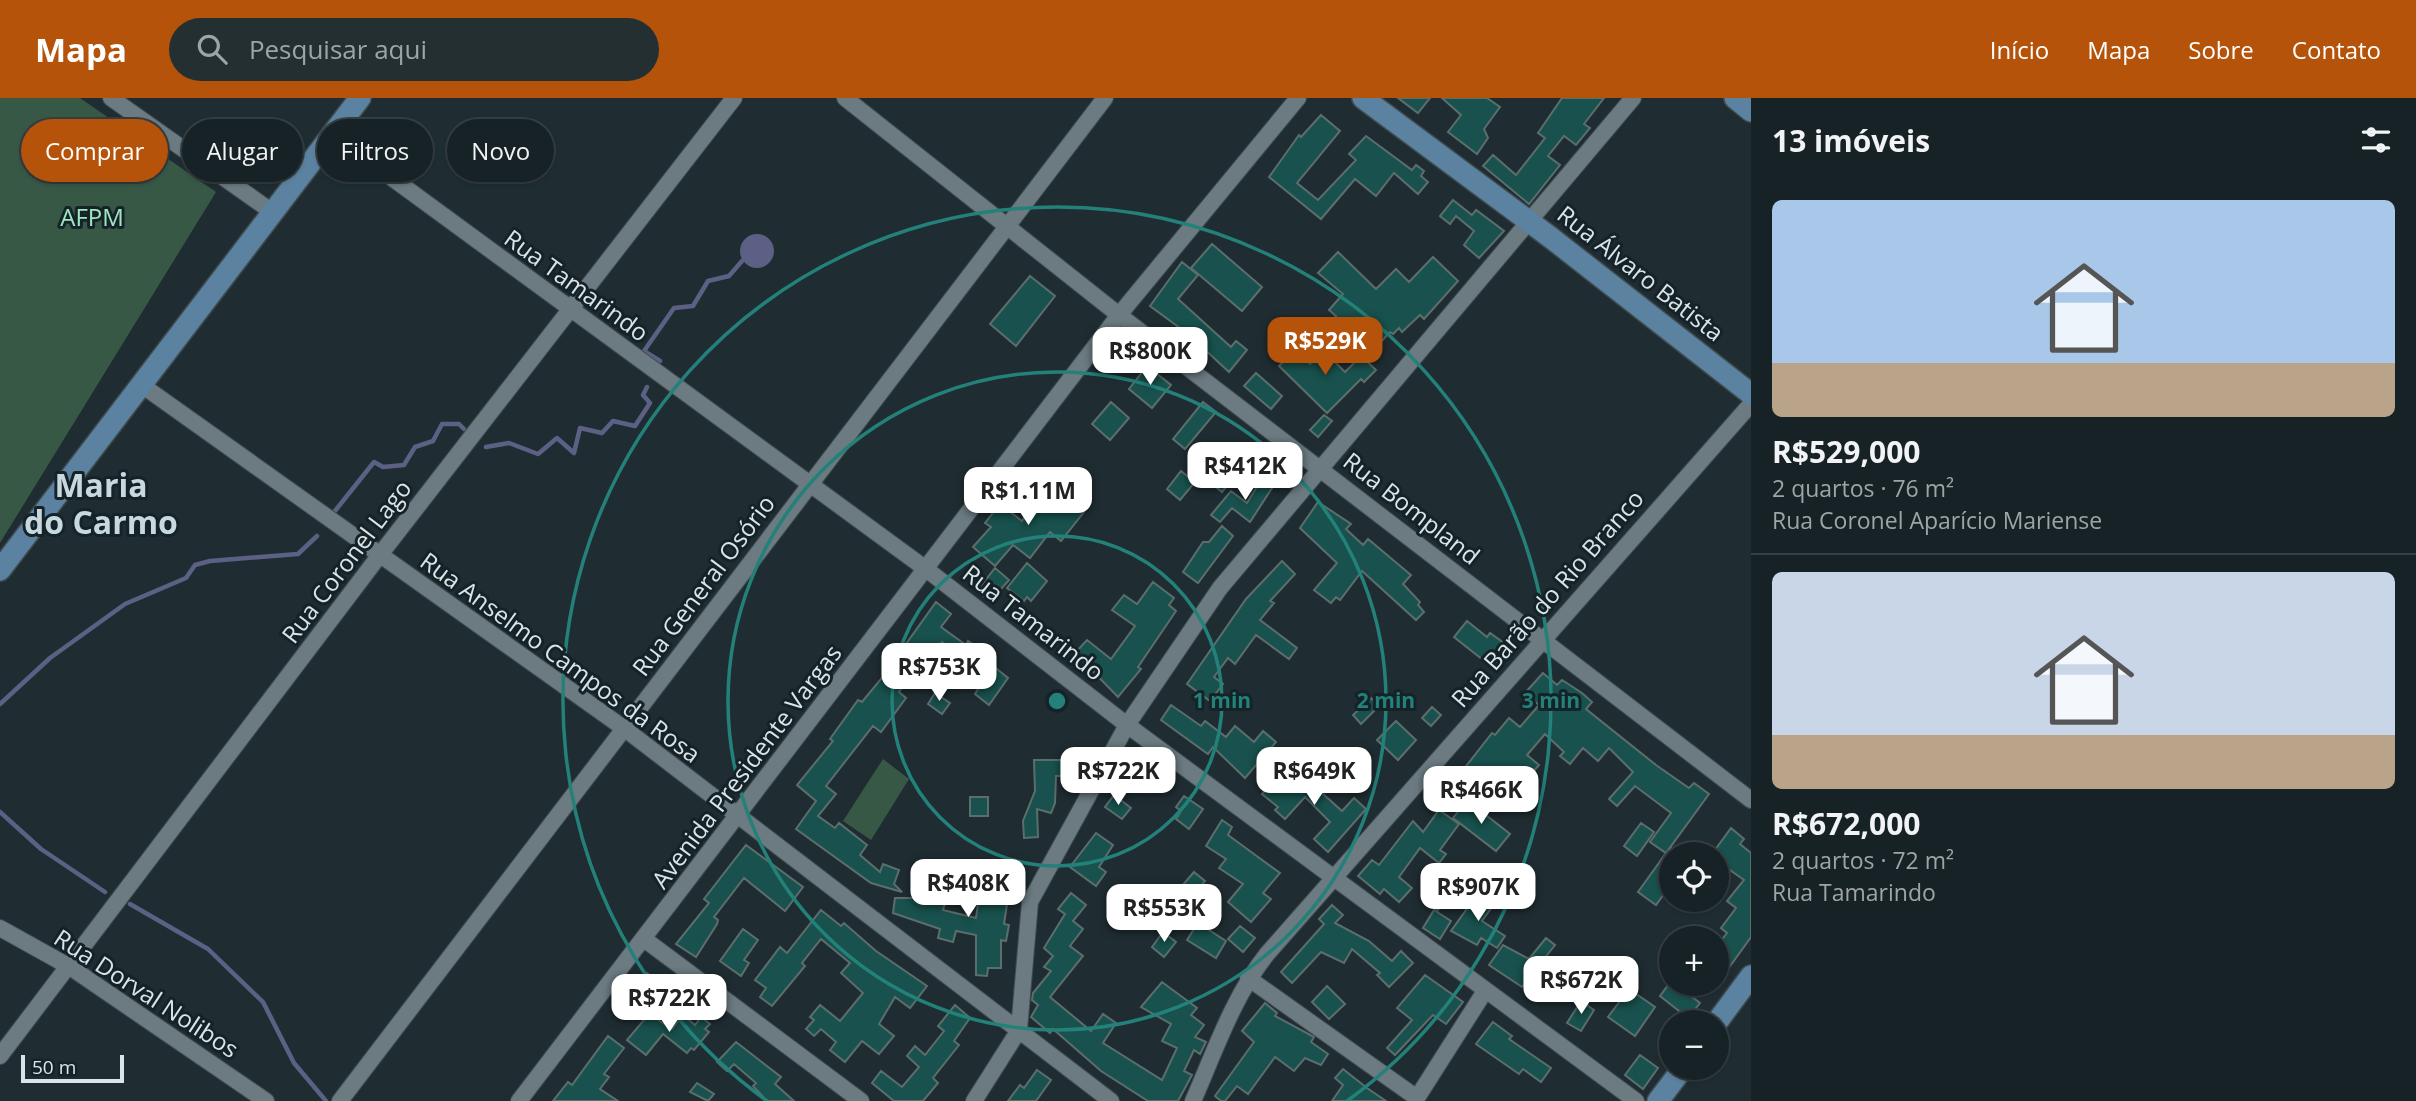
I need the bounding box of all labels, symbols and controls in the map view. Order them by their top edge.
search box [169,18,659,81]
text: Mapa [35,27,127,72]
icon: search [193,30,231,68]
text: Pesquisar aqui [249,31,427,67]
text: Início [1990,33,2049,66]
text: Mapa [2087,33,2150,66]
text: Sobre [2188,33,2254,66]
text: Contato [2292,33,2381,66]
chip: Comprar [21,119,168,182]
chip: Alugar [182,119,303,182]
chip: Filtros [317,119,433,182]
chip: Novo [447,119,554,182]
text: 13 imóveis [1772,120,1930,161]
icon: filters [2357,121,2395,159]
street label: Rua Álvaro Batista [1551,197,1731,348]
park label: AFPM [60,200,124,233]
street label: Rua Tamarindo [498,221,656,348]
icon: home [2021,245,2147,371]
pin: R$529K [1268,317,1382,377]
text: R$529K [1283,324,1367,356]
pin: R$800K [1093,328,1207,387]
text: R$800K [1108,334,1192,366]
text: R$529,000 [1772,431,1920,472]
pin: R$412K [1188,442,1302,502]
street label: Rua Bompland [1337,444,1487,572]
text: R$412K [1203,449,1287,481]
district label: Maria do Carmo [24,463,178,543]
pin: R$1.11M [963,468,1093,527]
text: 2 quartos · 76 m² [1772,472,1954,504]
street label: Rua Coronel Lago [273,473,418,650]
text: R$1.11M [980,474,1076,506]
street label: Rua Barão do Rio Branco [1443,482,1651,714]
street label: Rua General Osório [624,488,782,682]
text: Rua Coronel Aparício Mariense [1772,504,2102,536]
street label: Rua Anselmo Campos da Rosa [414,544,708,770]
street label: Rua Tamarindo [956,556,1111,687]
icon: home [2021,617,2147,743]
street label: Avenida Presidente Vargas [643,637,848,895]
pin: R$753K [882,644,996,703]
text: R$753K [897,650,981,682]
text: 1 min [1193,686,1251,714]
text: 2 min [1357,686,1415,714]
text: 3 min [1522,686,1580,714]
centre of rings [1045,689,1069,713]
pin: R$722K [1061,748,1175,807]
pin: R$649K [1257,748,1371,807]
text: R$722K [1076,754,1160,786]
text: R$649K [1272,754,1356,786]
pin: R$466K [1424,766,1538,826]
text: R$466K [1439,773,1523,805]
text: R$672,000 [1772,803,1920,844]
map controls [1659,842,1729,1080]
button: locate [1659,842,1729,912]
text: 2 quartos · 72 m² [1772,844,1954,876]
pin: R$408K [911,860,1025,919]
pin: R$907K [1421,864,1535,923]
text: R$408K [926,866,1010,898]
text: R$907K [1436,870,1520,902]
text: Rua Tamarindo [1772,876,1936,908]
pin: R$553K [1107,884,1221,944]
text: R$553K [1122,891,1206,923]
street label: Rua Dorval Nolibos [48,921,245,1065]
button: + [1659,926,1729,996]
pin: R$672K [1524,956,1638,1016]
text: R$672K [1539,963,1623,995]
pin: R$722K [612,974,726,1034]
text: R$722K [627,981,711,1013]
button: − [1659,1010,1729,1080]
scale bar [21,1052,124,1084]
text: 50 m [32,1054,76,1080]

